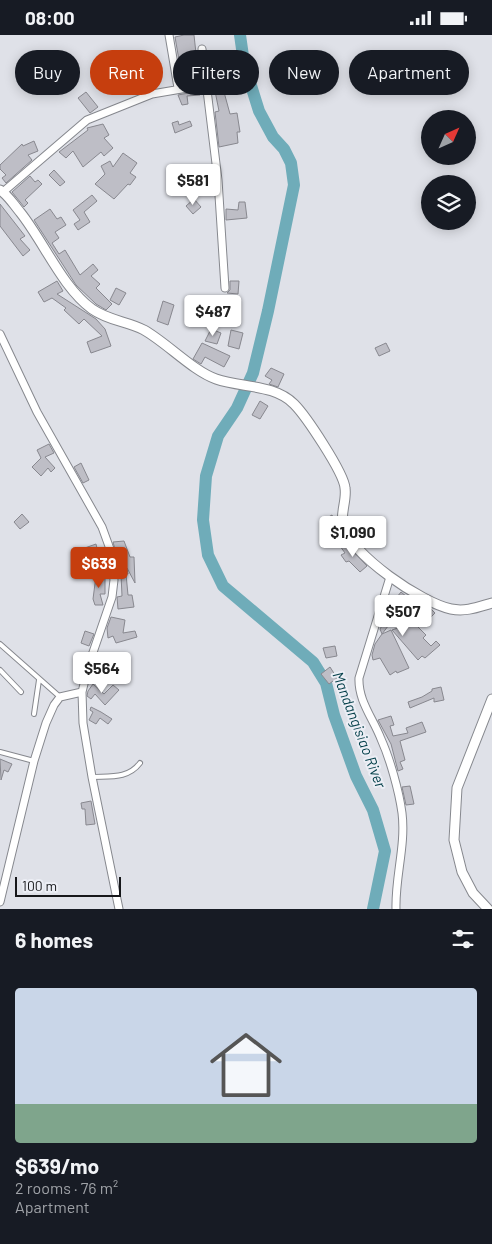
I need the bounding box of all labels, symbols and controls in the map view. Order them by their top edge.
text: 08:00 [25,6,75,29]
chip: Buy [15,50,80,95]
chip: Rent [90,50,163,95]
chip: Filters [173,50,259,95]
chip: New [269,50,339,95]
chip: Apartment [349,50,469,95]
north arrow [421,110,476,165]
map controls [421,110,476,230]
pin: $581 [163,163,223,206]
text: $581 [177,170,209,189]
button: layers [421,175,476,230]
pin: $487 [183,295,243,337]
text: $487 [195,301,231,320]
pin: $1,090 [312,515,394,558]
text: $1,090 [330,522,376,541]
pin: $639 [69,547,129,589]
text: $639 [82,553,116,572]
pin: $507 [373,595,433,637]
text: $507 [386,601,420,620]
pin: $564 [72,651,132,694]
text: $564 [84,658,120,677]
water label: Mandangisiao River [329,669,391,791]
scale bar [15,874,121,897]
text: 100 m [22,877,57,894]
icon: filters [449,925,477,953]
text: 6 homes [15,927,93,952]
icon: home [201,1020,291,1110]
text: $639/mo [15,1153,99,1178]
text: 2 rooms · 76 m² [15,1178,118,1197]
text: Apartment [15,1197,90,1216]

